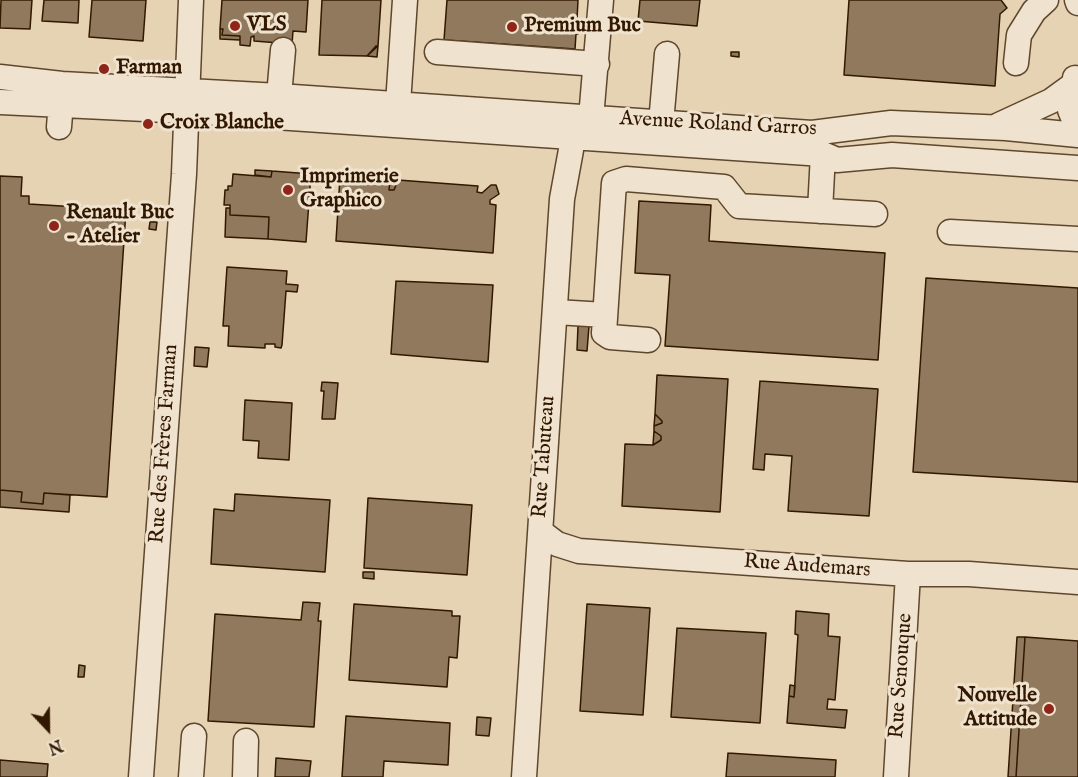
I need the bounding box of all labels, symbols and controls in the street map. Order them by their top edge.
place label: VLS [247,13,286,39]
place label: Premium Buc [524,14,641,40]
marker: VLS [228,19,242,33]
marker: Premium Buc [505,20,519,34]
place label: Farman [116,56,182,82]
marker: Farman [97,62,111,76]
street label: Avenue Roland Garros [619,107,817,143]
place label: Croix Blanche [160,111,284,137]
marker: Croix Blanche [141,117,155,131]
place label: Imprimerie Graphico [300,165,399,215]
marker: Imprimerie Graphico [281,183,295,197]
place label: Renault Buc - Atelier [66,201,174,251]
marker: Renault Buc - Atelier [47,219,61,233]
street label: Rue des Frères Farman [145,343,185,545]
street label: Rue Tabuteau [528,395,562,519]
street label: Rue Audemars [743,550,871,584]
street label: Rue Senouque [885,612,919,740]
place label: Nouvelle Attitude [957,684,1037,734]
north arrow [18,699,78,759]
marker: Nouvelle Attitude [1042,702,1056,716]
text: N [45,734,65,758]

